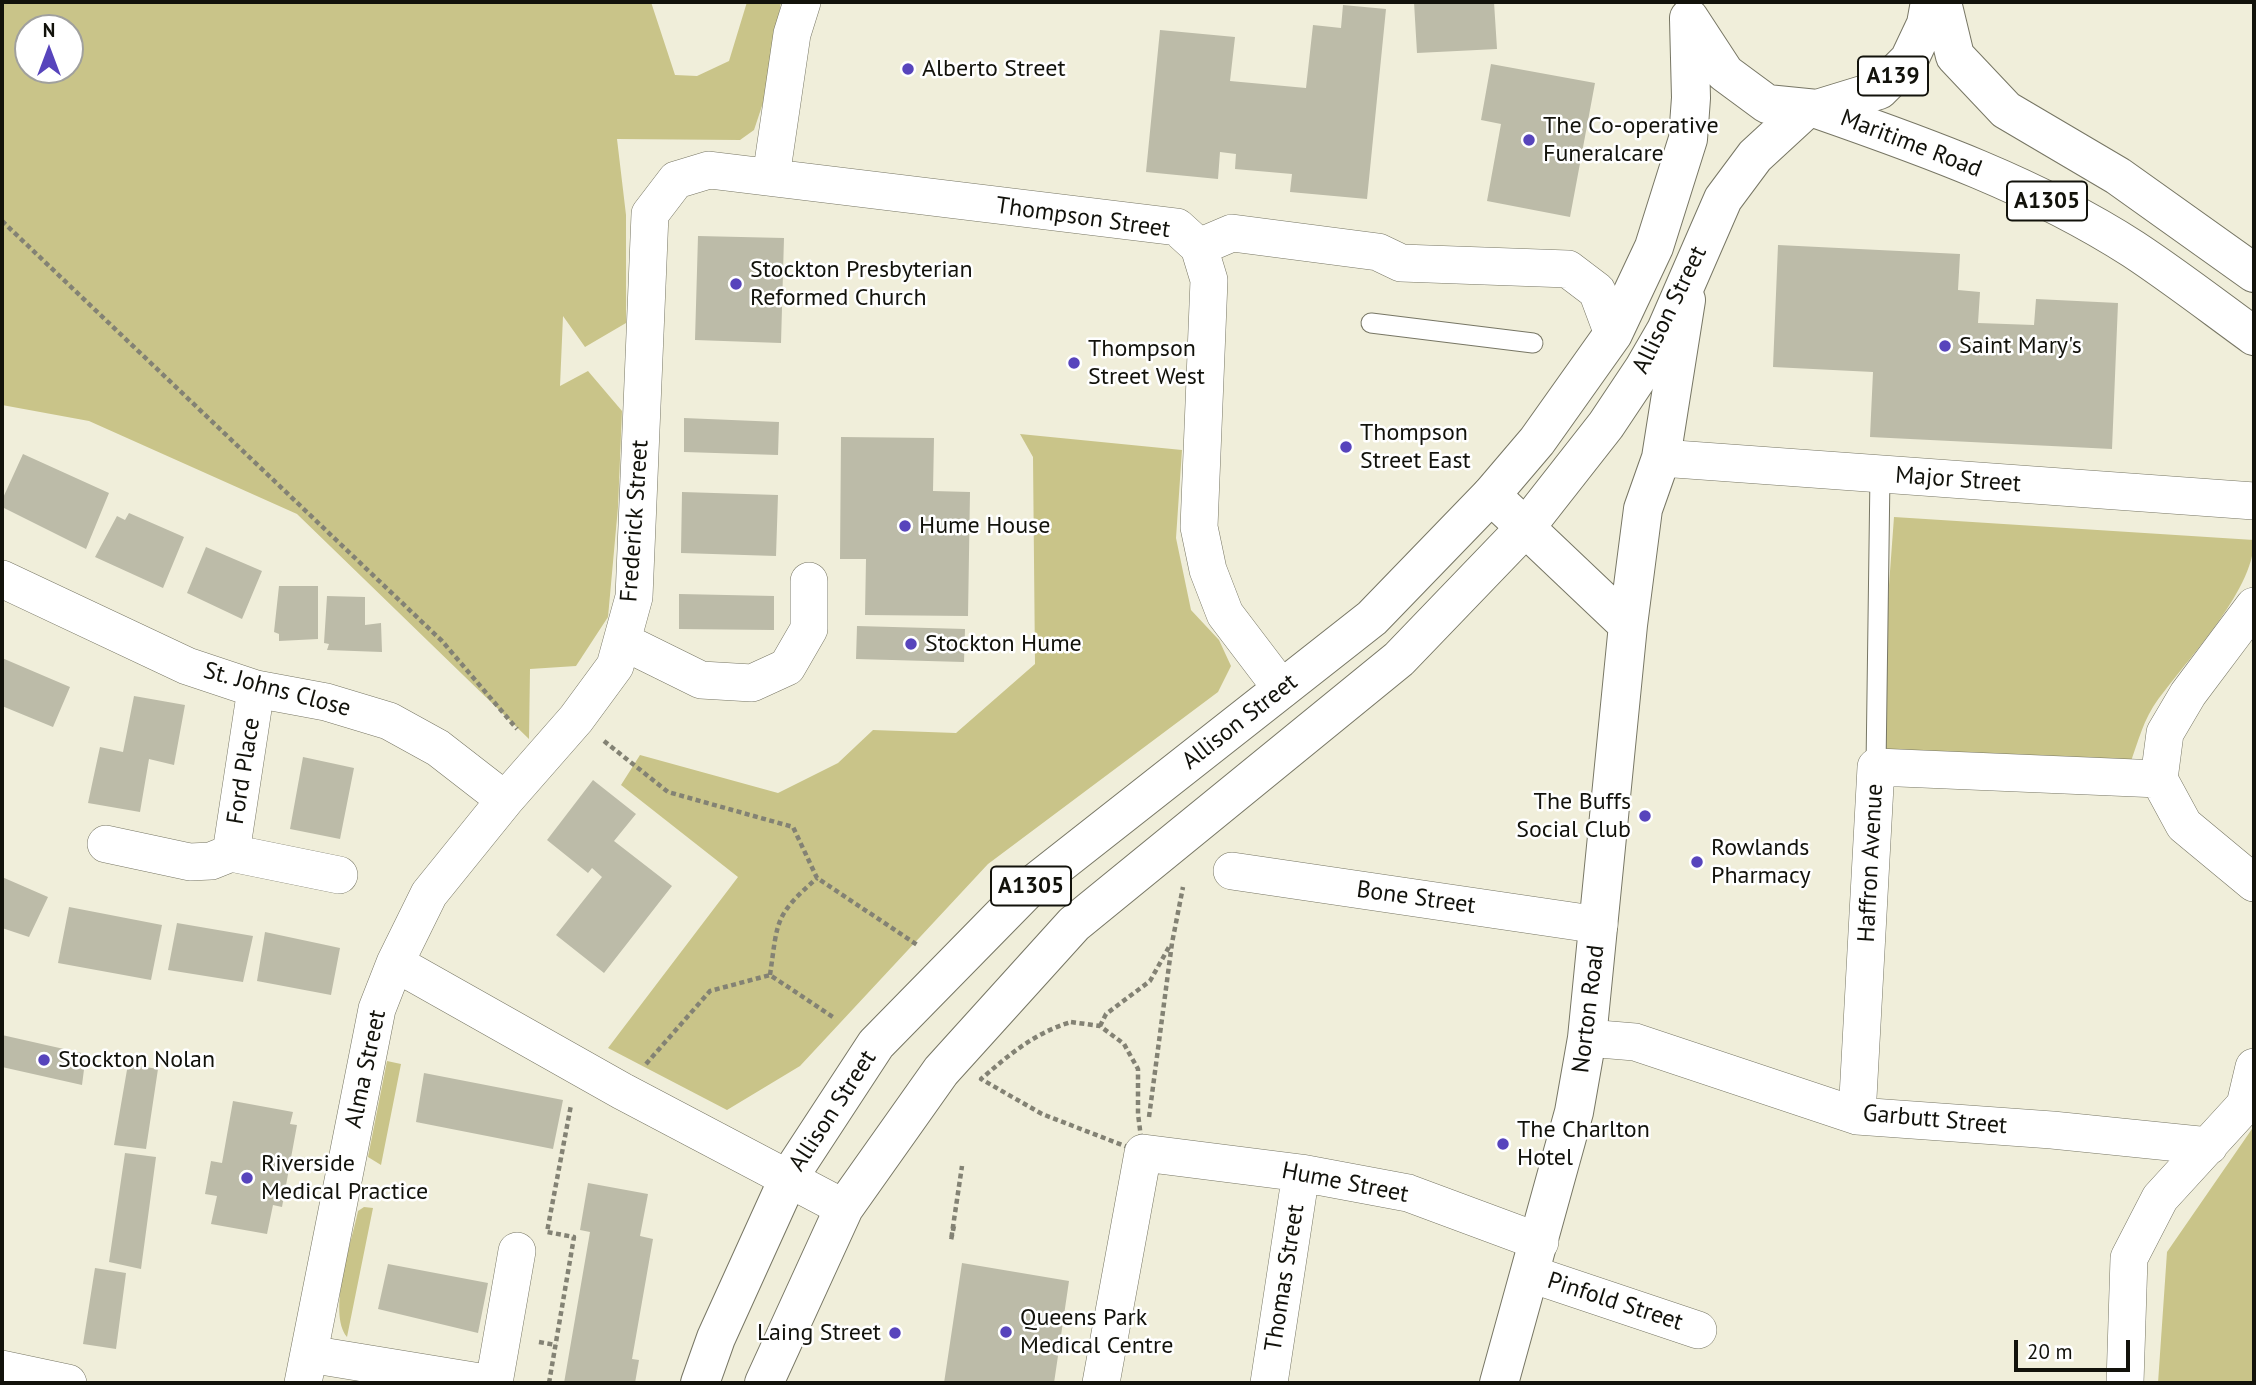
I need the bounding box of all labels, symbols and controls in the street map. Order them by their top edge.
north arrow [14,14,84,84]
text: N [43,18,55,42]
place label: Alberto Street [922,55,1066,83]
road number: A139 [1858,57,1928,96]
marker: Alberto Street [900,61,916,77]
street label: Maritime Road [1836,104,1986,184]
place label: The Co-operative Funeralcare [1543,112,1719,168]
marker: The Co-operative Funeralcare [1521,132,1537,148]
road number: A1305 [2007,182,2087,220]
street label: Thompson Street [994,192,1172,244]
street label: Allison Street [1627,242,1713,378]
place label: Stockton Presbyterian Reformed Church [750,256,973,312]
marker: Stockton Presbyterian Reformed Church [728,276,744,292]
place label: Saint Mary's [1959,332,2082,360]
place label: Thompson Street West [1088,335,1205,391]
marker: Saint Mary's [1937,338,1953,354]
marker: Thompson Street West [1066,355,1082,371]
place label: Thompson Street East [1360,419,1471,475]
street label: Frederick Street [615,439,655,603]
marker: Thompson Street East [1338,439,1354,455]
street label: Major Street [1894,461,2022,499]
place label: Hume House [919,512,1050,540]
marker: Hume House [897,518,913,534]
place label: Stockton Hume [925,630,1082,658]
marker: Stockton Hume [903,636,919,652]
street label: St. Johns Close [200,657,354,723]
street label: Allison Street [1177,668,1303,776]
street label: Ford Place [221,716,267,826]
street label: Haffron Avenue [1852,783,1890,943]
place label: The Buffs Social Club [1516,788,1631,844]
marker: The Buffs Social Club [1637,808,1653,824]
place label: Rowlands Pharmacy [1711,834,1811,890]
marker: Rowlands Pharmacy [1689,854,1705,870]
road number: A1305 [991,866,1071,906]
street label: Bone Street [1355,875,1477,921]
street label: Norton Road [1567,943,1611,1075]
street label: Alma Street [339,1007,393,1131]
street label: Allison Street [783,1045,883,1177]
place label: Stockton Nolan [58,1046,215,1074]
marker: Stockton Nolan [36,1052,52,1068]
street label: Garbutt Street [1862,1099,2008,1141]
place label: The Charlton Hotel [1517,1116,1650,1172]
marker: The Charlton Hotel [1495,1136,1511,1152]
place label: Riverside Medical Practice [261,1150,428,1206]
street label: Hume Street [1279,1157,1411,1209]
marker: Riverside Medical Practice [239,1170,255,1186]
street label: Thomas Street [1259,1202,1311,1354]
street label: Pinfold Street [1544,1267,1686,1337]
place label: Queens Park Medical Centre [1020,1304,1173,1360]
place label: Laing Street [757,1319,881,1347]
marker: Queens Park Medical Centre [998,1324,1014,1340]
marker: Laing Street [887,1325,903,1341]
scale bar [2018,1326,2134,1370]
text: 20 m [2027,1338,2073,1365]

